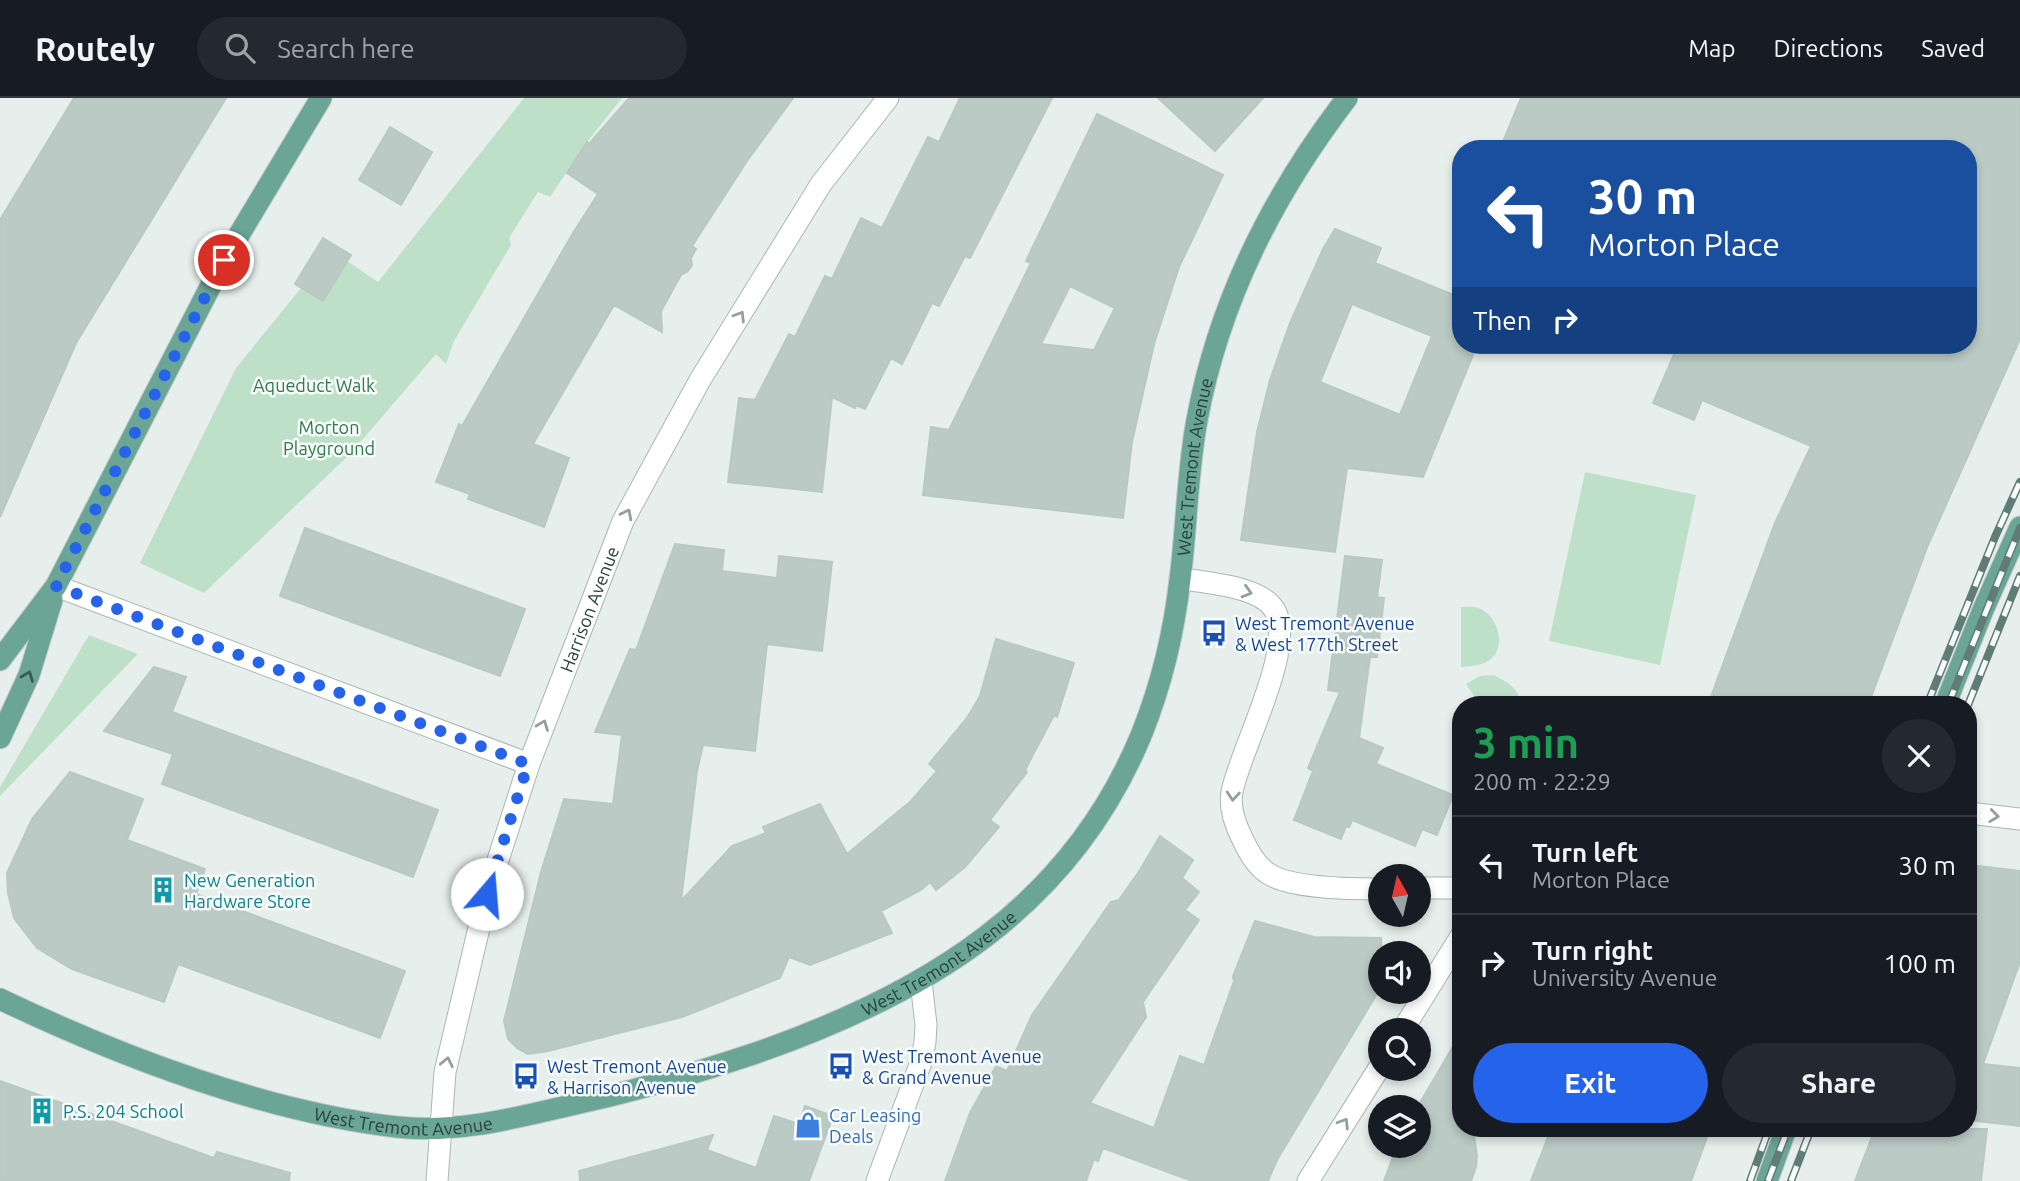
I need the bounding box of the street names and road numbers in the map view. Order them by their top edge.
street label: West Tremont Avenue [1173,376,1216,557]
street label: Harrison Avenue [556,543,622,675]
street label: West Tremont Avenue [858,906,1020,1019]
street label: West Tremont Avenue [312,1103,494,1139]

